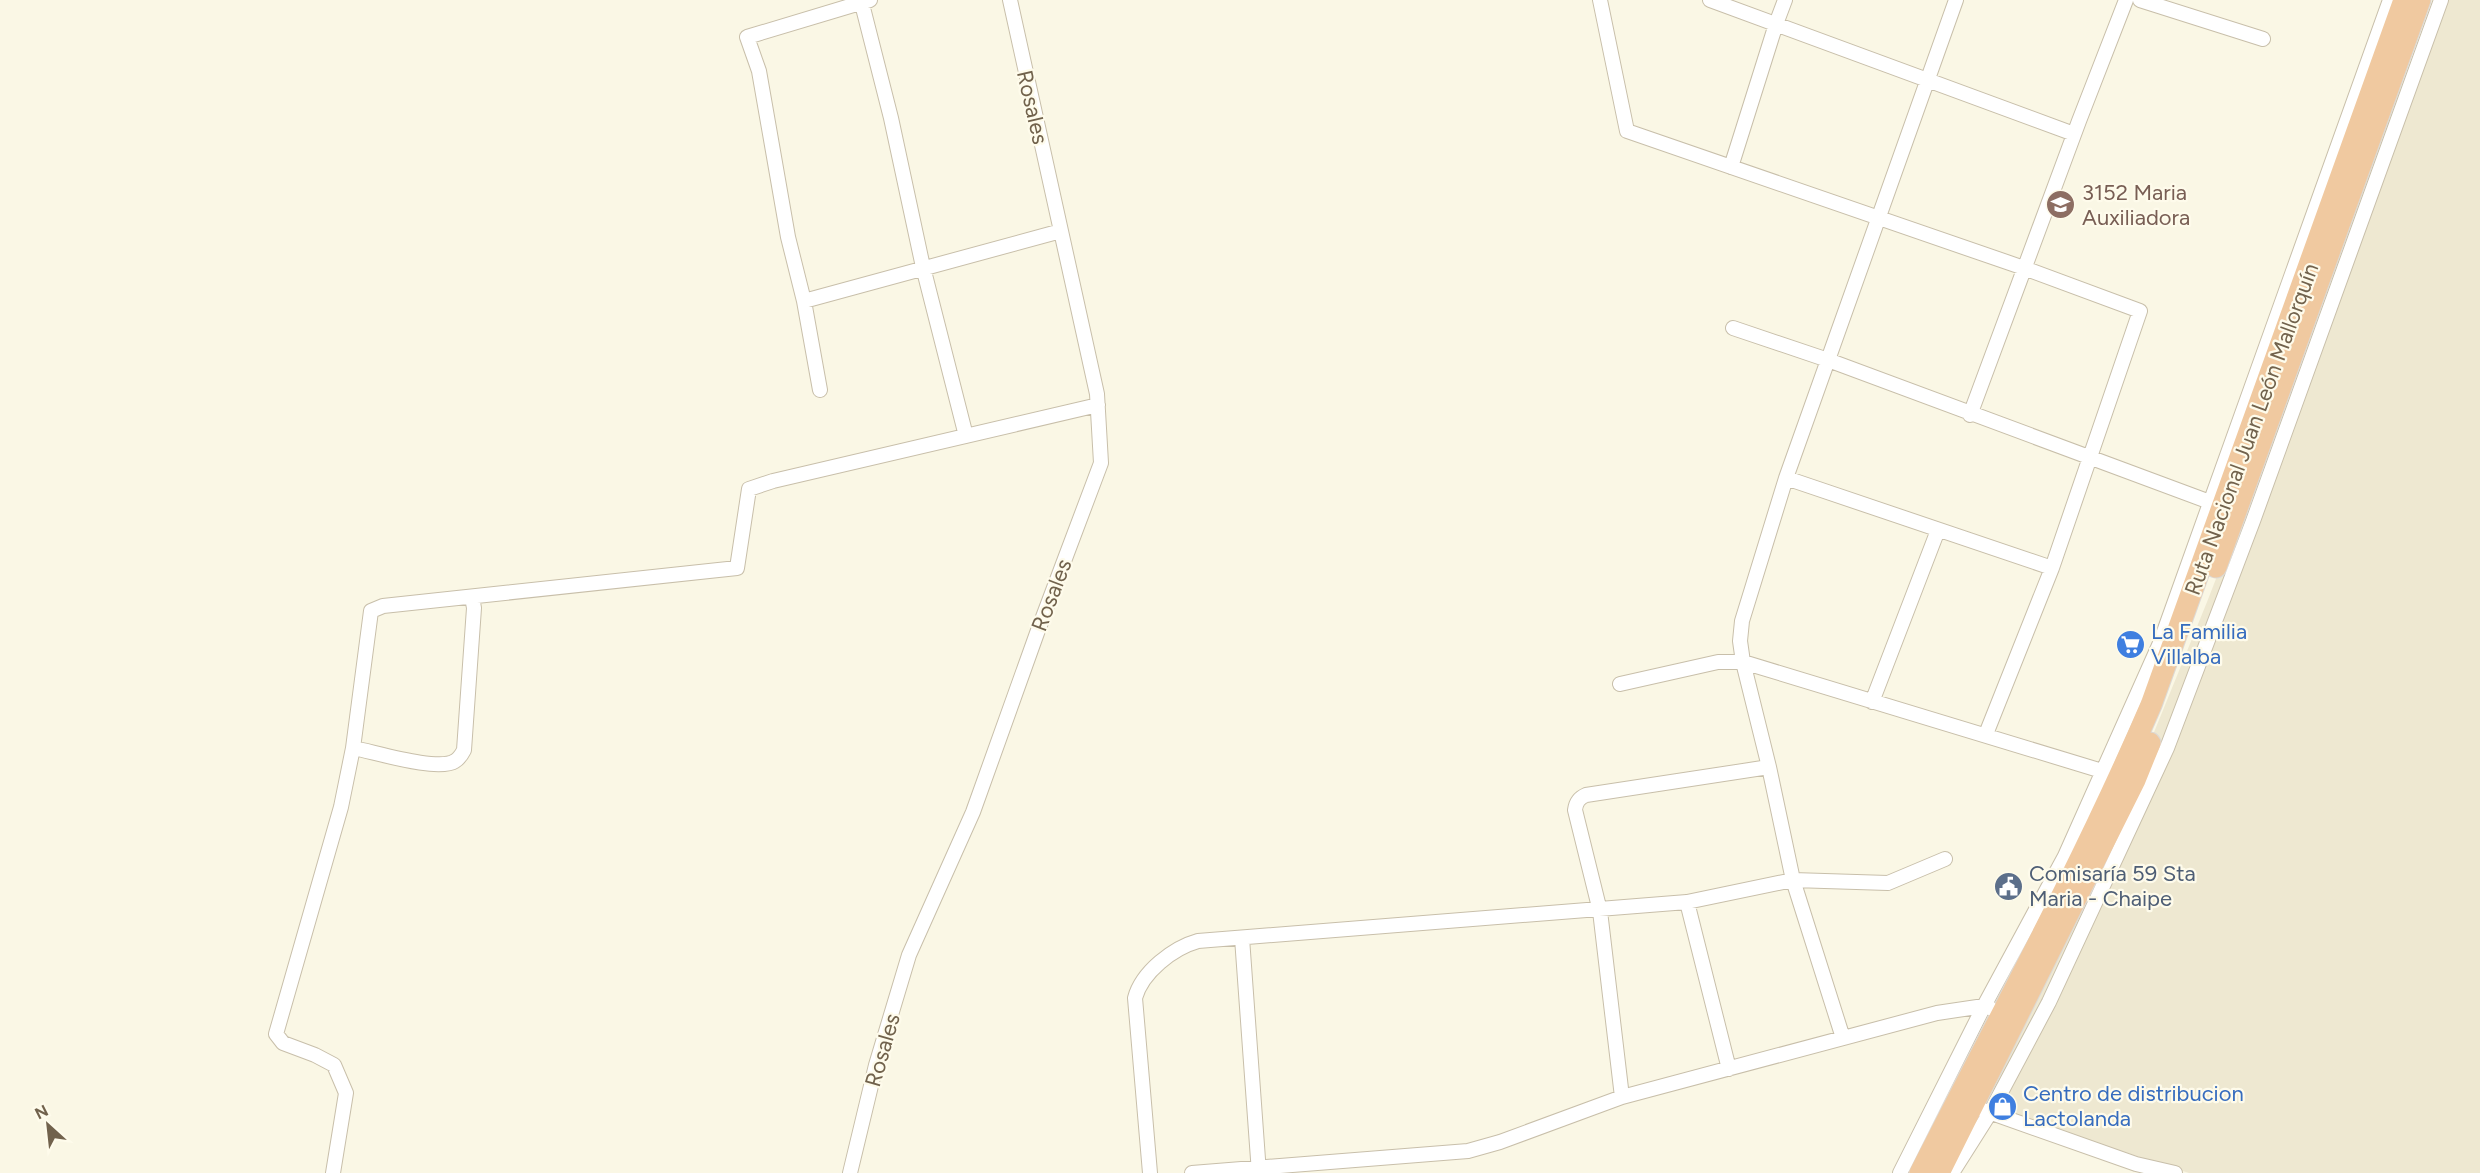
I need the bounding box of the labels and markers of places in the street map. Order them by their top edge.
place label: 3152 Maria Auxiliadora [2082,179,2190,231]
school or university icon: 3152 Maria Auxiliadora [2045,189,2077,221]
place label: La Familia Villalba [2151,618,2247,670]
supermarket icon: La Familia Villalba [2114,628,2146,660]
place label: Comisaría 59 Sta Maria - Chaipe [2029,860,2196,912]
public building icon: Comisaría 59 Sta Maria - Chaipe [1992,870,2024,902]
place label: Centro de distribucion Lactolanda [2023,1080,2244,1132]
shop icon: Centro de distribucion Lactolanda [1986,1090,2018,1122]

